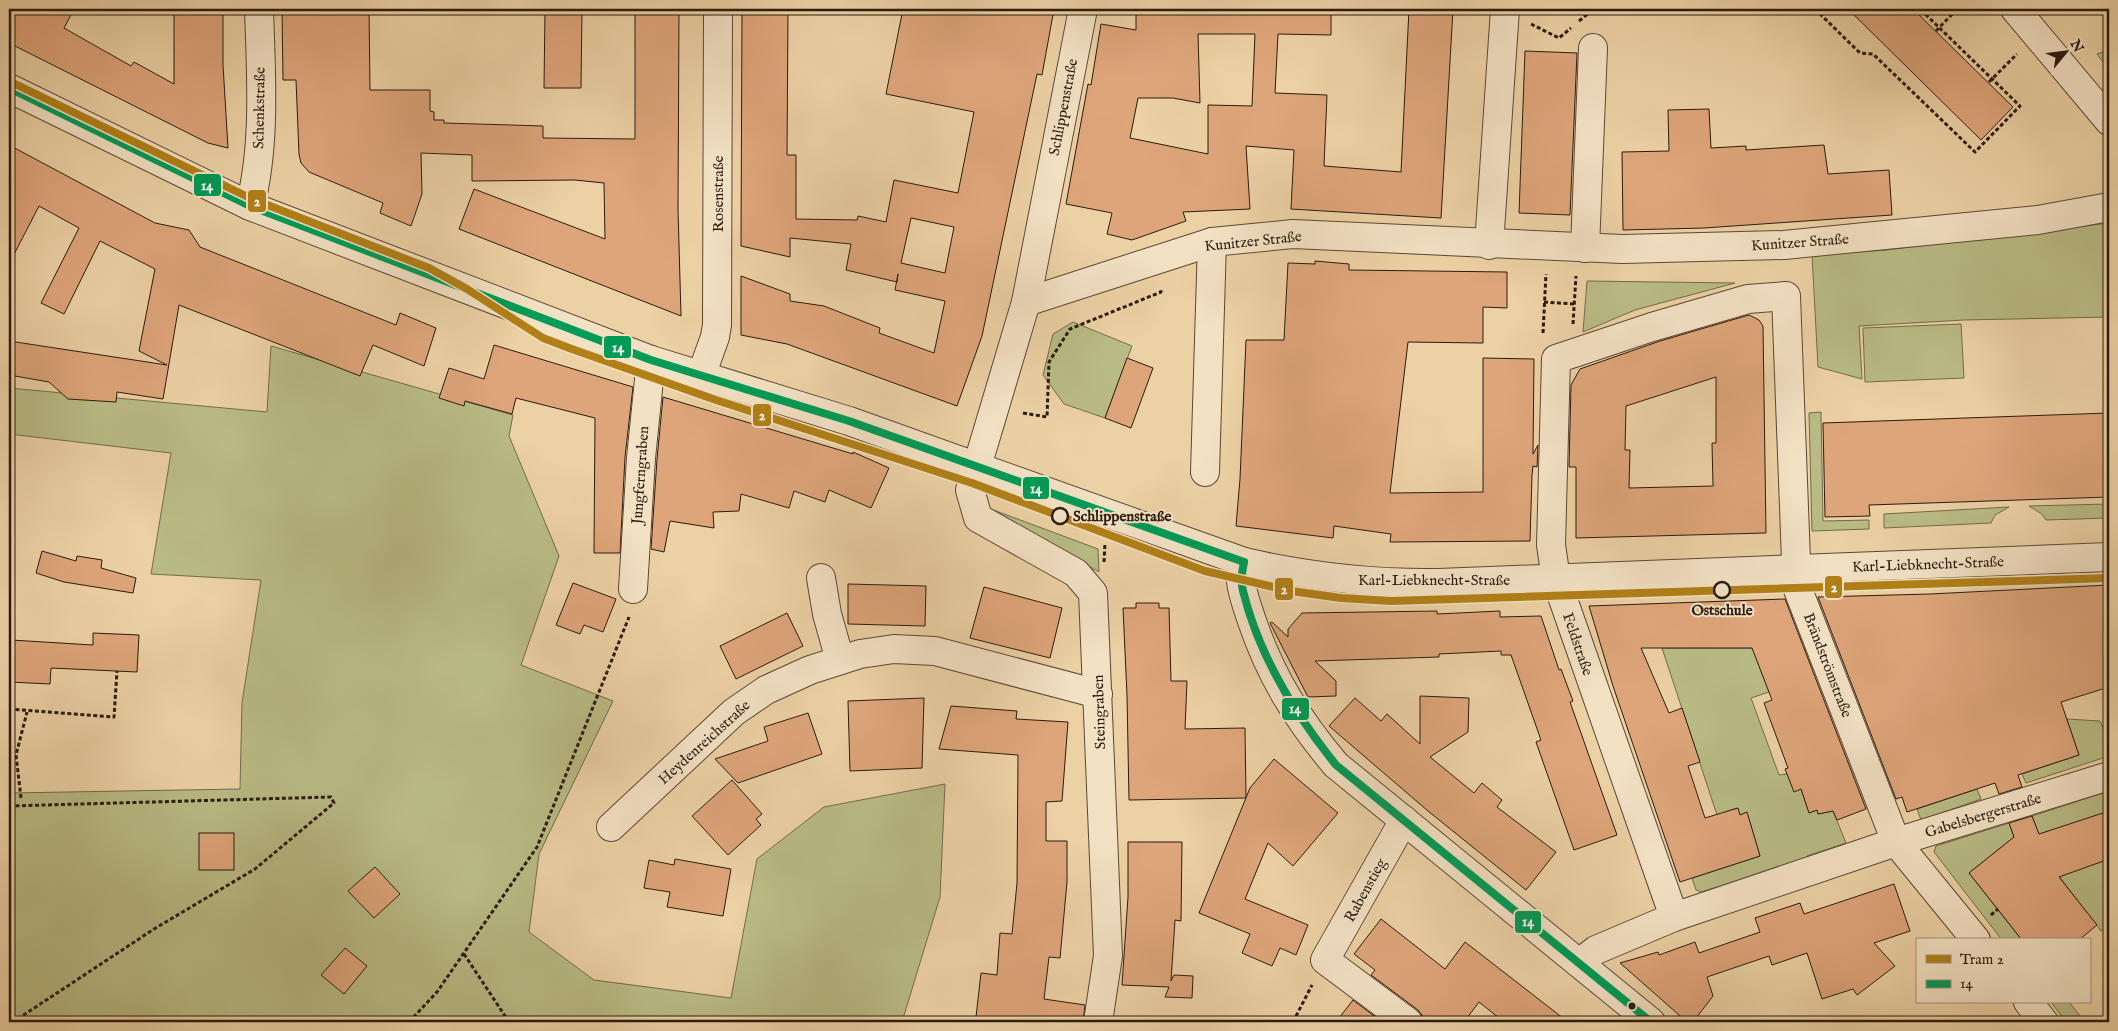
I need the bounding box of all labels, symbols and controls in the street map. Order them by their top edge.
north arrow [2040,28,2090,78]
text: N [2065,36,2087,56]
street label: Schlippenstraße [1045,57,1082,157]
street label: Schenkstraße [249,67,270,149]
street label: Rosenstraße [709,156,728,232]
line badge: 14 [193,173,222,197]
text: 14 [201,177,214,195]
line badge: 2 [247,189,267,213]
text: 2 [254,193,261,211]
street label: Kunitzer Straße [1203,227,1303,256]
street label: Kunitzer Straße [1751,230,1850,255]
line badge: 14 [603,335,632,359]
text: 14 [612,339,625,357]
line badge: 2 [752,403,772,427]
text: 2 [759,407,766,425]
street label: Jungferngraben [627,425,653,527]
line badge: 14 [1022,476,1050,500]
text: 14 [1030,480,1043,498]
marker: Schlippenstraße [1051,507,1069,525]
place label: Schlippenstraße [1073,507,1171,526]
street label: Karl-Liebknecht-Straße [1852,552,2005,577]
street label: Karl-Liebknecht-Straße [1358,571,1510,590]
line badge: 2 [1824,575,1843,599]
line badge: 2 [1274,577,1294,601]
text: 2 [1831,579,1838,597]
text: 2 [1281,581,1288,599]
marker: Ostschule [1713,581,1731,599]
place label: Ostschule [1691,601,1753,620]
street label: Feldstraße [1558,610,1597,678]
street label: Brändströmstraße [1799,610,1856,720]
street label: Steingraben [1089,674,1110,750]
street label: Heydenreichstraße [654,696,754,789]
line badge: 14 [1281,697,1310,721]
text: 14 [1289,700,1302,718]
street label: Gabelsbergerstraße [1923,789,2044,842]
street label: Rabenstieg [1340,854,1391,926]
line badge: 14 [1514,910,1542,934]
text: 14 [1522,913,1535,931]
legend [1916,938,2090,1004]
text: Tram 2 [1960,950,2004,969]
text: 14 [1960,974,1974,993]
unlabelled marker [1627,1001,1637,1011]

